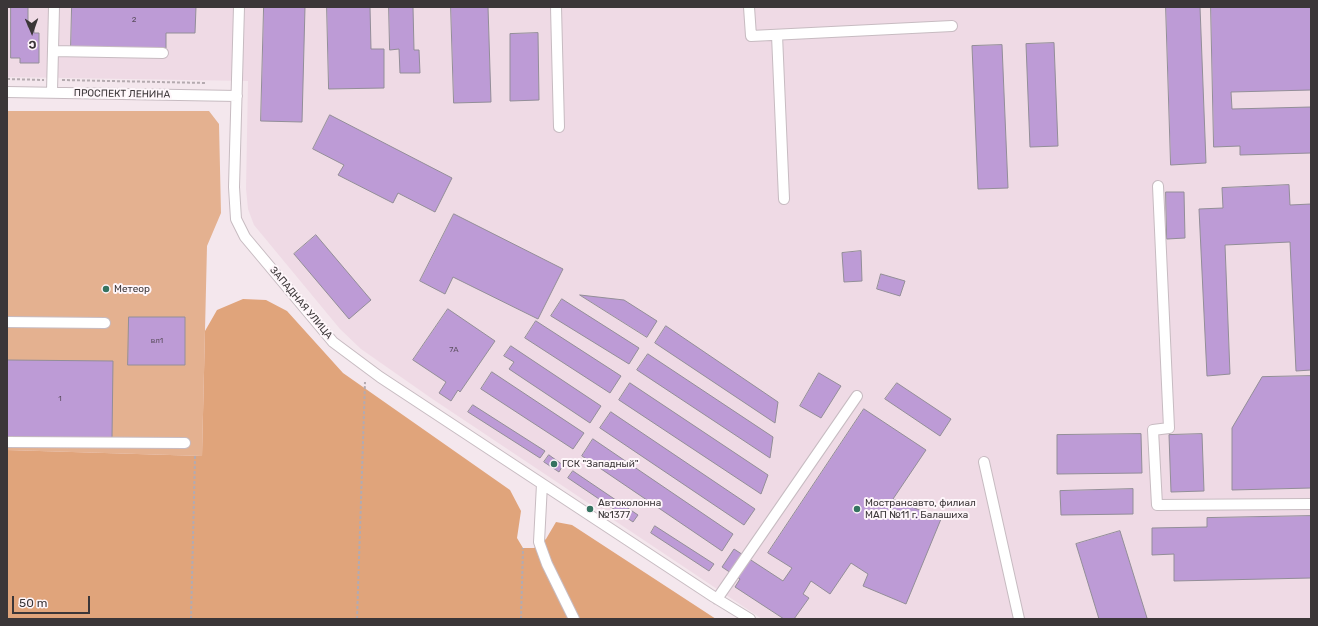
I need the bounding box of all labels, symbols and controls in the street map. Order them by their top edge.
north arrow [12,12,52,52]
house number: 2 [132,15,136,25]
text: С [28,38,37,51]
street label: ПРОСПЕКТ ЛЕНИНА [74,87,170,101]
street label: ЗАПАДНАЯ УЛИЦА [267,264,335,342]
place label: Метеор [114,283,150,295]
marker: Метеор [101,284,111,294]
house number: вл1 [151,336,163,346]
house number: 7А [449,345,459,355]
house number: 1 [58,394,62,404]
place label: ГСК "Западный" [562,458,638,470]
marker: ГСК "Западный" [549,459,559,469]
place label: Автоколонна №1377 [598,497,661,520]
place label: Мострансавто, филиал МАП №11 г. Балашиха [865,497,976,520]
marker: Автоколонна №1377 [585,504,595,514]
marker: Мострансавто, филиал МАП №11 г. Балашиха [852,504,862,514]
scale bar [14,588,92,614]
text: 50 m [19,596,47,610]

